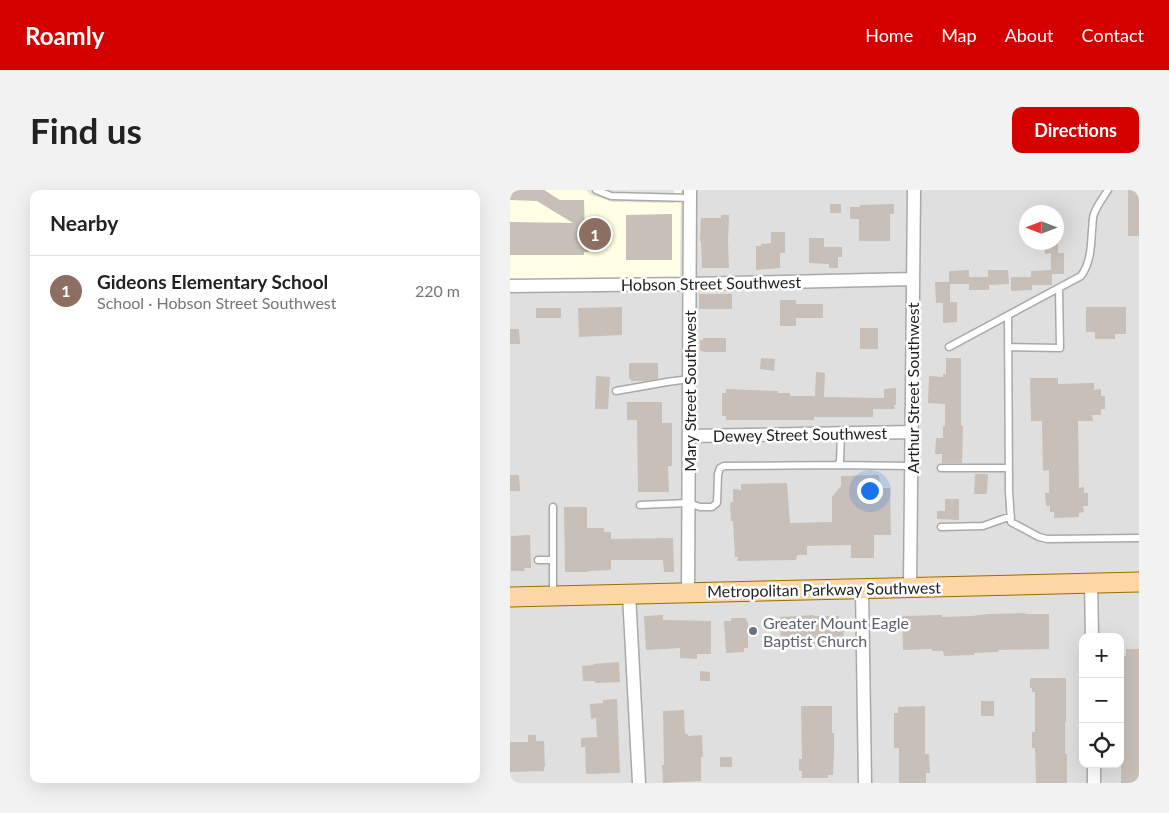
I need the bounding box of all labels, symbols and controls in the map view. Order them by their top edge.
text: Roamly [25,21,104,50]
text: Home [865,24,913,46]
text: Map [941,24,977,46]
text: About [1005,24,1054,46]
text: Contact [1082,24,1144,46]
button: Directions [1012,107,1139,153]
text: Find us [30,109,142,151]
north arrow [1019,205,1064,250]
text: Nearby [50,210,118,235]
pin: 1 [579,215,611,253]
text: Gideons Elementary School [97,270,328,293]
street label: Hobson Street Southwest [621,272,801,294]
text: 1 [61,281,71,300]
text: 220 m [415,281,460,300]
text: School · Hobson Street Southwest [97,293,337,312]
street label: Arthur Street Southwest [903,302,922,473]
street label: Mary Street Southwest [680,310,699,472]
street label: Dewey Street Southwest [713,423,887,445]
your location [857,478,883,504]
street label: Metropolitan Parkway Southwest [707,577,941,601]
place label: Greater Mount Eagle Baptist Church [763,613,909,650]
marker: Greater Mount Eagle Baptist Church [747,625,759,637]
map controls [1079,633,1124,768]
button: + [1079,633,1124,678]
button: − [1079,678,1124,723]
button: locate [1079,723,1124,768]

